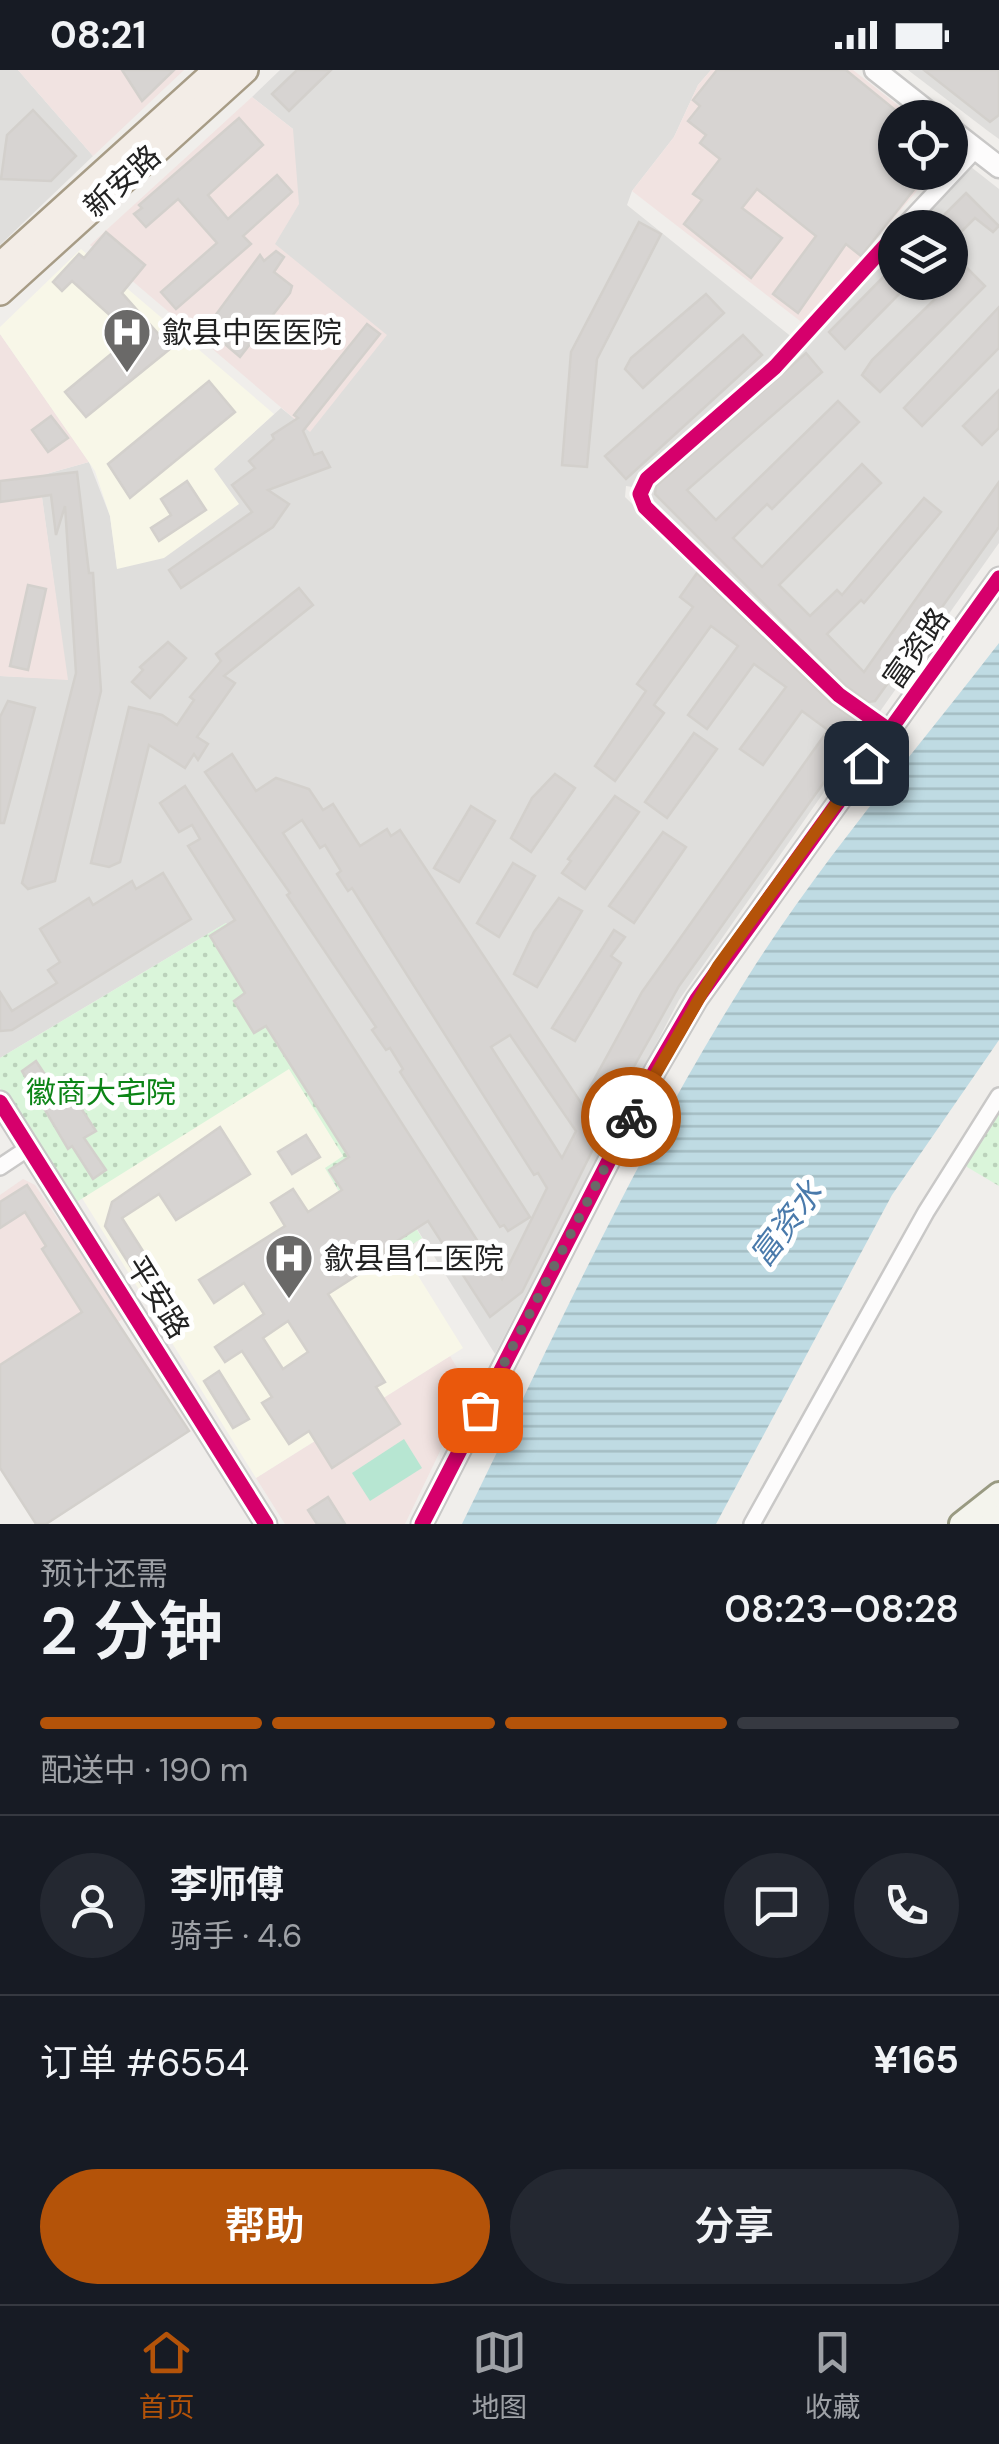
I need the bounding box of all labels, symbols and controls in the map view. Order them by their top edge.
text: 08:21 [50,10,146,60]
map controls [878,100,968,300]
button: locate [878,100,968,190]
street label: 新安路 [76,136,168,226]
button: layers [878,210,968,300]
hospital icon: 歙县中医医院 [101,306,153,374]
place label: 歙县中医医院 [162,313,342,352]
street label: 富资路 [874,600,958,696]
pin [824,721,909,806]
icon: home [839,736,894,791]
courier [581,1067,681,1167]
park label: 徽商大宅院 [26,1073,176,1112]
icon: bike [604,1090,659,1145]
water label: 富资水 [740,1171,833,1275]
hospital icon: 歙县昌仁医院 [263,1232,315,1300]
place label: 歙县昌仁医院 [324,1239,504,1278]
street label: 平安路 [118,1249,198,1345]
pin [438,1368,523,1453]
icon: bag [453,1383,508,1438]
text: 预计还需 [40,1553,168,1595]
text: 08:23–08:28 [724,1584,959,1634]
text: 2 分钟 [40,1590,223,1674]
text: 配送中 · 190 m [40,1749,248,1791]
button: person [40,1853,145,1958]
button: chat [724,1853,829,1958]
button: phone [854,1853,959,1958]
text: 李师傅 [170,1860,284,1910]
text: 骑手 · 4.6 [170,1915,302,1957]
text: ¥165 [873,2035,959,2085]
text: 订单 #6554 [40,2038,249,2088]
button: 帮助 [40,2169,490,2284]
button: 分享 [510,2169,959,2284]
tab: 首页 [138,2325,195,2426]
tab: 地图 [471,2325,528,2426]
tab: 收藏 [804,2325,861,2426]

